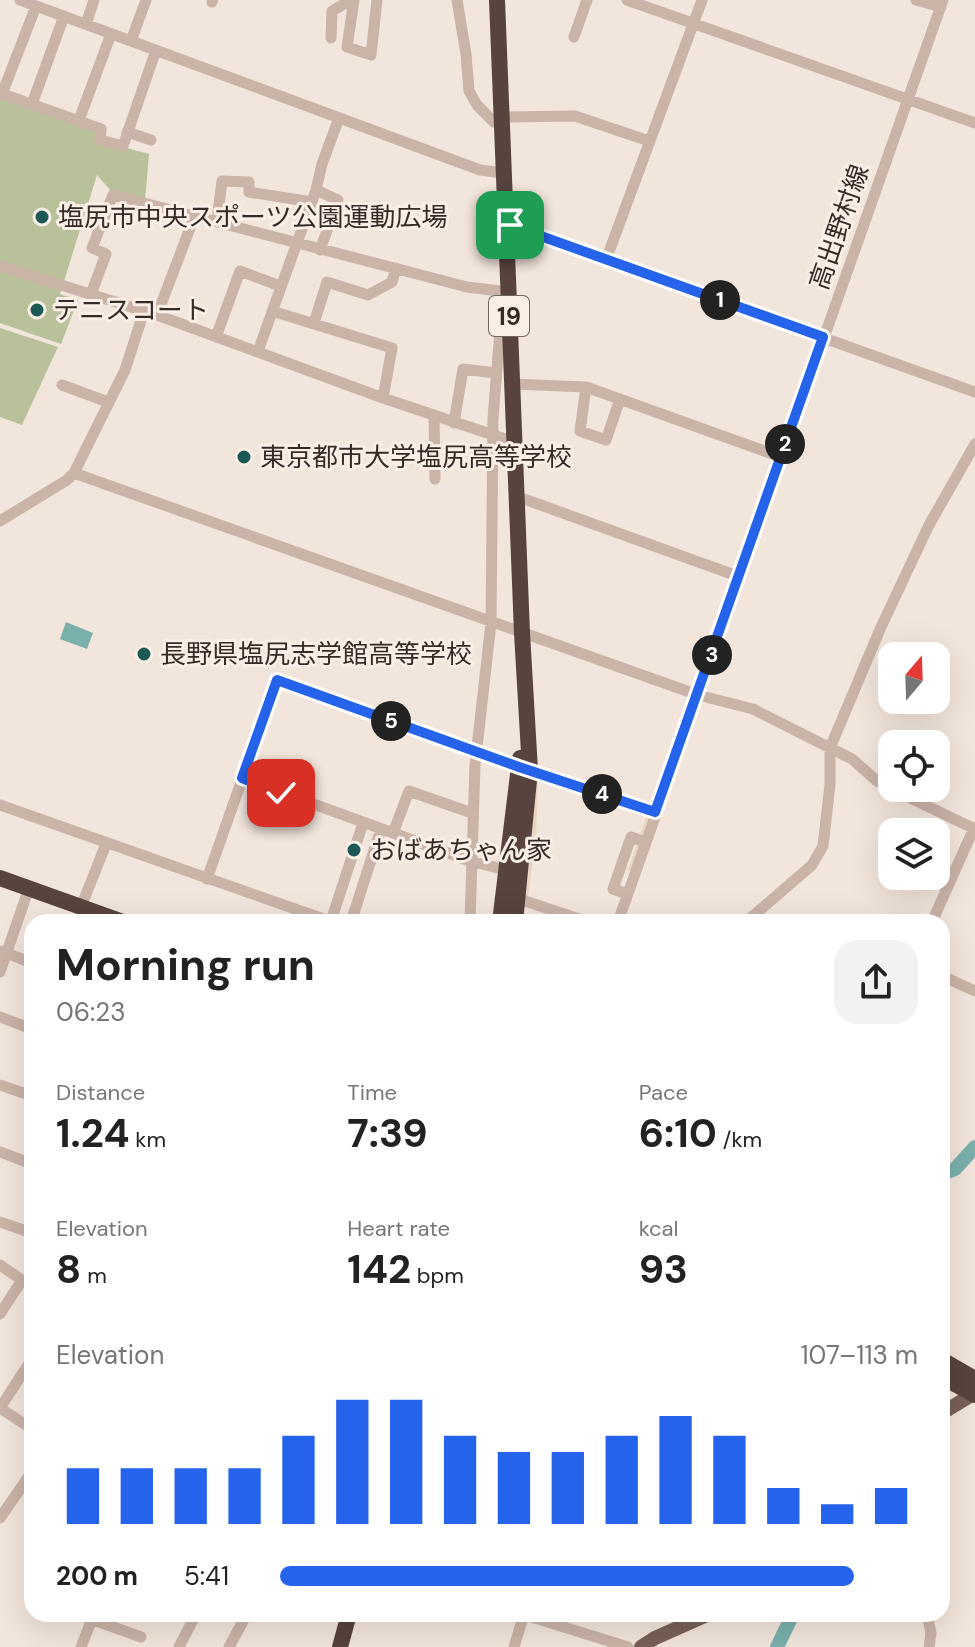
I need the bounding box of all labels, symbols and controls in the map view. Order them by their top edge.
street label: 高出野村線 [802,160,876,294]
pin [476,191,544,259]
place label: 塩尻市中央スポーツ公園運動広場 [58,200,447,234]
icon: arrive [488,203,532,247]
marker: 塩尻市中央スポーツ公園運動広場 [33,208,51,226]
pin: 1 [700,280,740,320]
text: 1 [716,285,724,314]
place label: テニスコート [53,293,209,327]
road number: 19 [489,296,529,336]
marker: テニスコート [28,301,46,319]
pin: 2 [765,424,805,464]
text: 2 [779,429,791,458]
place label: 東京都市大学塩尻高等学校 [260,440,572,474]
marker: 東京都市大学塩尻高等学校 [235,448,253,466]
pin: 3 [692,635,732,675]
place label: 長野県塩尻志学館高等学校 [160,637,472,671]
text: 3 [705,640,719,669]
north arrow [878,642,950,714]
map controls [878,642,950,890]
marker: 長野県塩尻志学館高等学校 [135,645,153,663]
pin: 5 [371,701,411,741]
text: 5 [384,706,398,735]
button: locate [878,730,950,802]
pin [247,759,315,827]
icon: check [259,771,303,815]
pin: 4 [582,774,622,814]
text: 4 [595,779,609,808]
button: layers [878,818,950,890]
place label: おばあちゃん家 [370,833,552,867]
marker: おばあちゃん家 [345,841,363,859]
text: Morning run [56,936,315,994]
button: share [834,940,918,1024]
text: 06:23 [56,995,126,1029]
text: Distance [56,1078,145,1107]
text: Time [347,1078,397,1107]
text: Pace [639,1078,688,1107]
text: 1.24 [56,1107,129,1159]
text: 7:39 [347,1107,428,1159]
text: 6:10 [639,1107,717,1159]
text: km [129,1125,166,1154]
text: /km [717,1125,762,1154]
text: Elevation [56,1214,148,1243]
text: Heart rate [347,1214,450,1243]
text: kcal [639,1214,678,1243]
text: 8 [56,1243,81,1295]
text: 142 [347,1243,411,1295]
text: 93 [639,1243,688,1295]
text: m [81,1261,107,1290]
text: bpm [411,1261,464,1290]
text: Elevation [56,1338,164,1372]
text: 107–113 m [800,1338,918,1372]
text: 200 m [56,1559,138,1593]
text: 5:41 [184,1559,229,1593]

